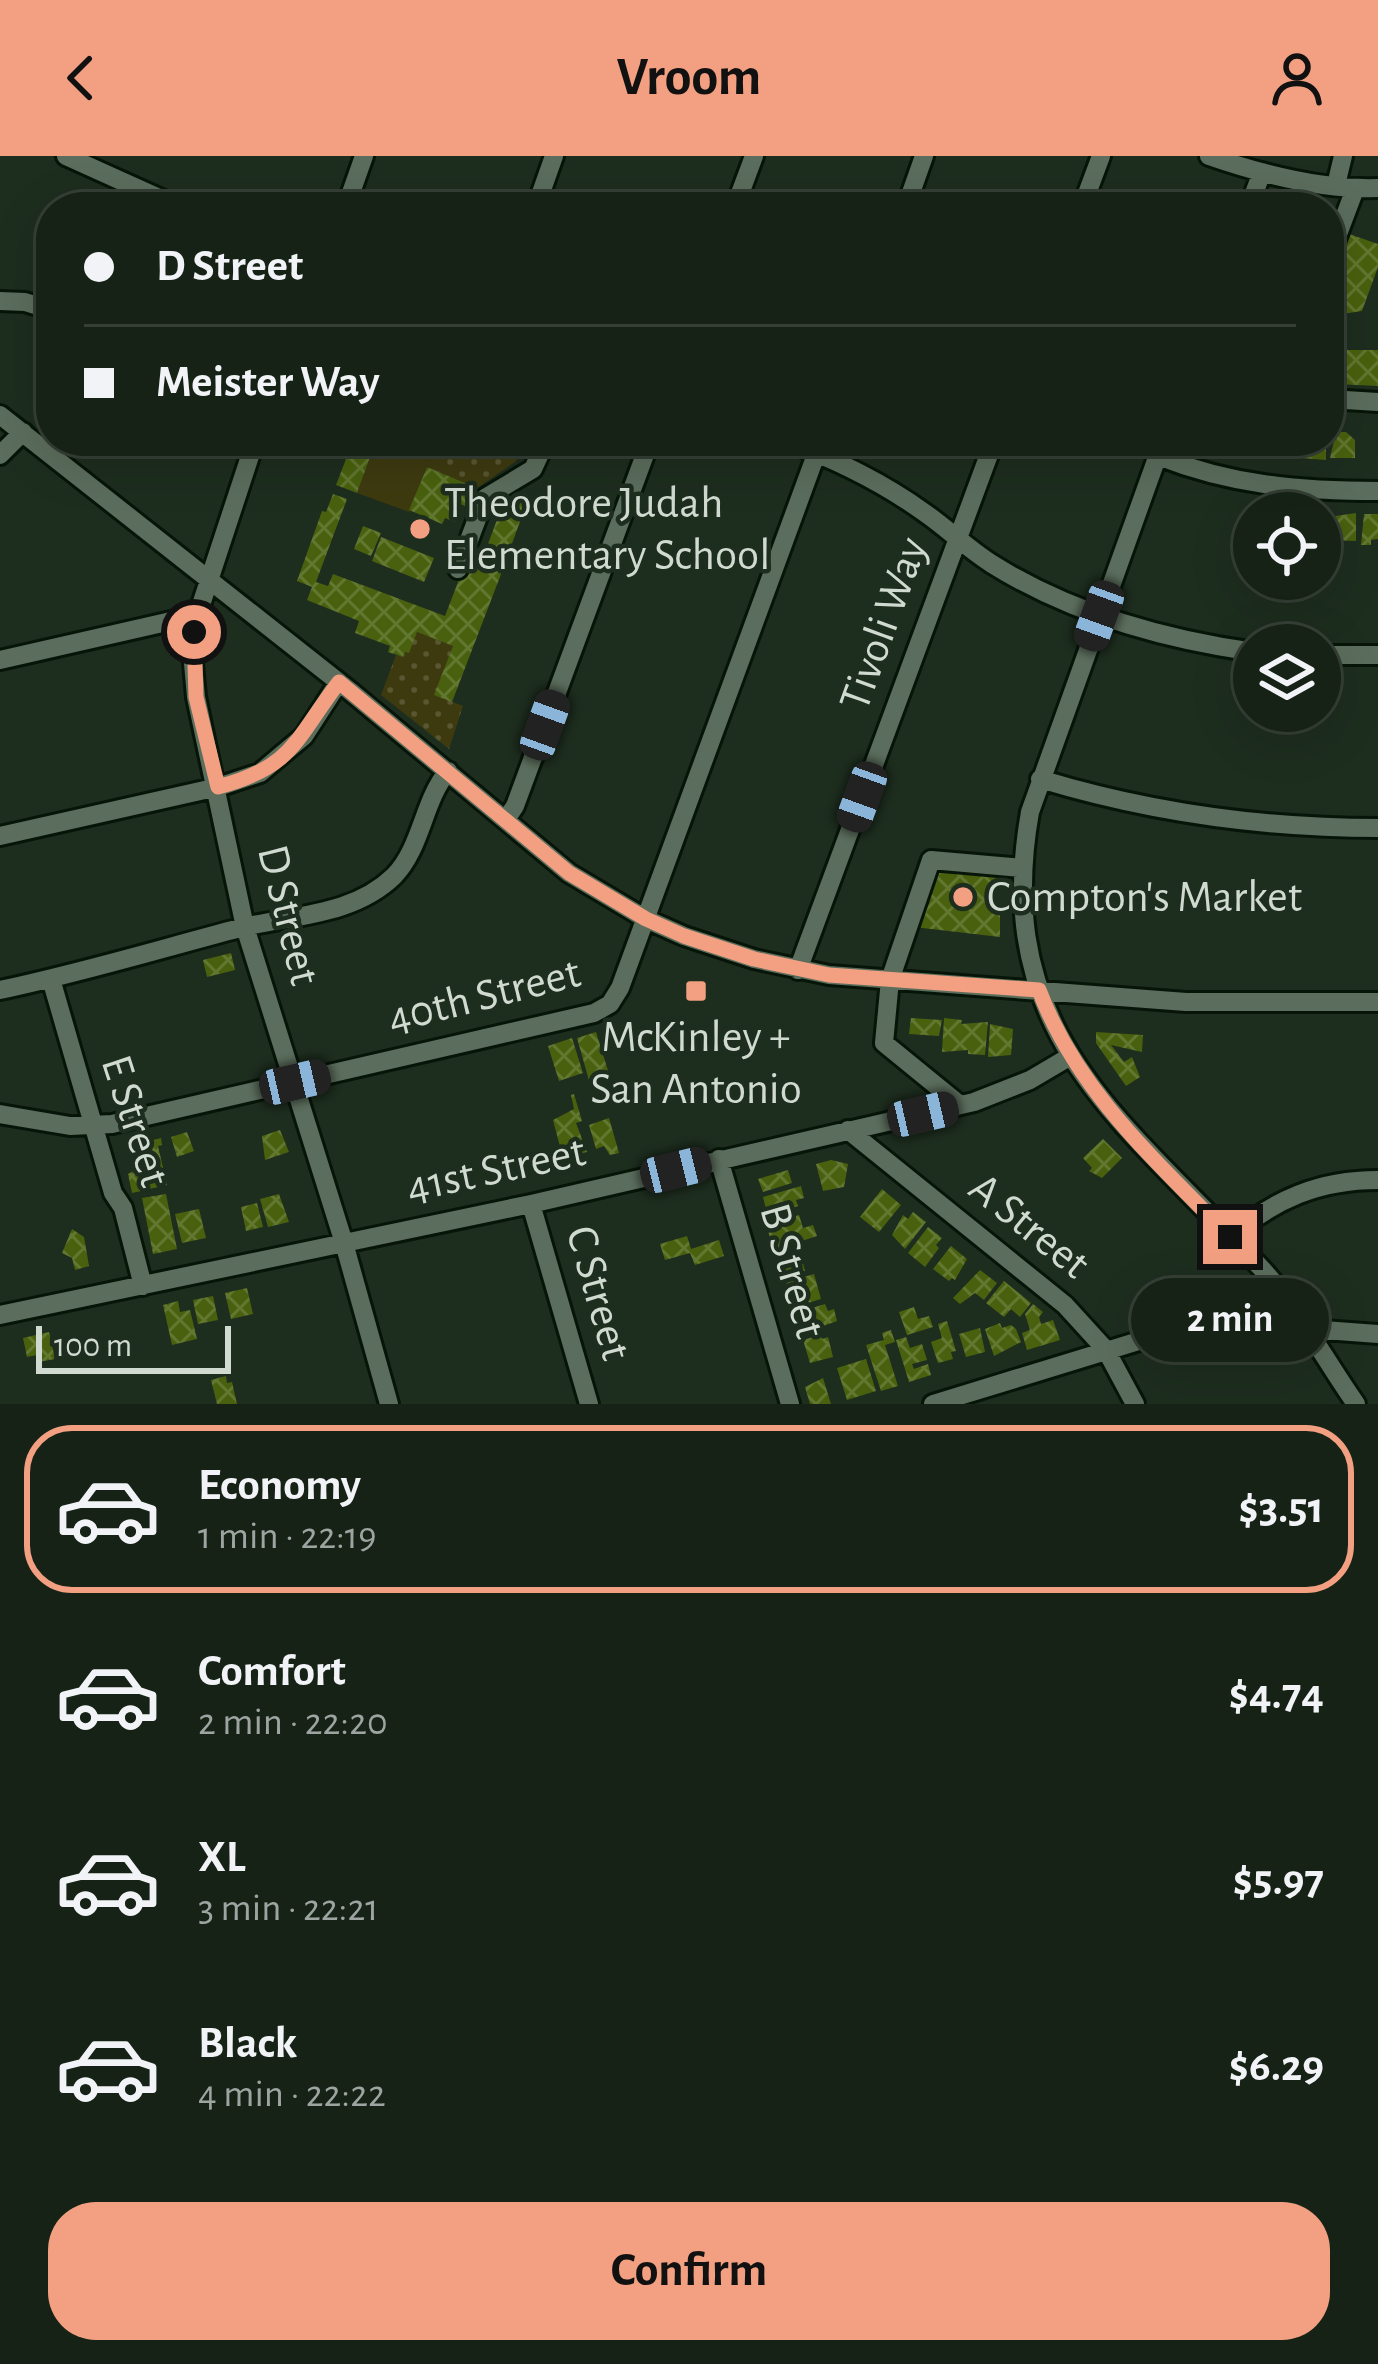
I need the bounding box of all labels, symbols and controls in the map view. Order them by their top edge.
icon: back [48,45,114,111]
icon: person [1264,45,1330,111]
text: Vroom [617,51,761,105]
text: D Street [156,244,303,289]
text: Meister Way [156,360,380,405]
place label: Theodore Judah Elementary School [444,481,770,578]
map controls [1233,492,1341,732]
button: locate [1233,492,1341,600]
marker: Theodore Judah Elementary School [407,516,433,542]
street label: Tivoli Way [832,532,936,716]
car [1070,576,1128,656]
route start [167,605,221,659]
button: layers [1233,624,1341,732]
car [516,685,574,765]
car [833,757,891,837]
street label: D Street [249,840,327,990]
place label: Compton's Market [987,875,1302,920]
marker: Compton's Market [950,884,976,910]
street label: 40th Street [383,950,585,1042]
marker: McKinley + San Antonio [683,978,709,1004]
place label: McKinley + San Antonio [590,1015,802,1112]
street label: E Street [93,1050,177,1192]
car [256,1056,334,1108]
car [884,1088,962,1140]
street label: 41st Street [403,1129,589,1211]
car [637,1144,715,1196]
street label: A Street [961,1165,1097,1287]
street label: B Street [751,1199,833,1343]
route end [1203,1210,1257,1264]
street label: C Street [558,1221,638,1365]
callout: 2 min [1131,1279,1329,1363]
text: 2 min [1187,1300,1273,1339]
scale bar [36,1320,231,1373]
text: 100 m [54,1330,132,1363]
icon: car [54,1455,162,1563]
text: Economy [198,1463,361,1508]
text: $3.51 [1238,1486,1324,1531]
text: 1 min · 22:19 [198,1517,377,1556]
icon: car [54,1641,162,1749]
text: Comfort [198,1649,346,1694]
text: $4.74 [1229,1672,1324,1717]
text: 2 min · 22:20 [198,1703,388,1742]
icon: car [54,1827,162,1935]
text: XL [198,1835,246,1880]
text: $5.97 [1233,1858,1324,1903]
text: 3 min · 22:21 [198,1889,379,1928]
icon: car [54,2013,162,2121]
text: Black [198,2021,297,2066]
text: $6.29 [1229,2044,1324,2089]
text: 4 min · 22:22 [198,2075,386,2114]
button: Confirm [48,2202,1330,2340]

